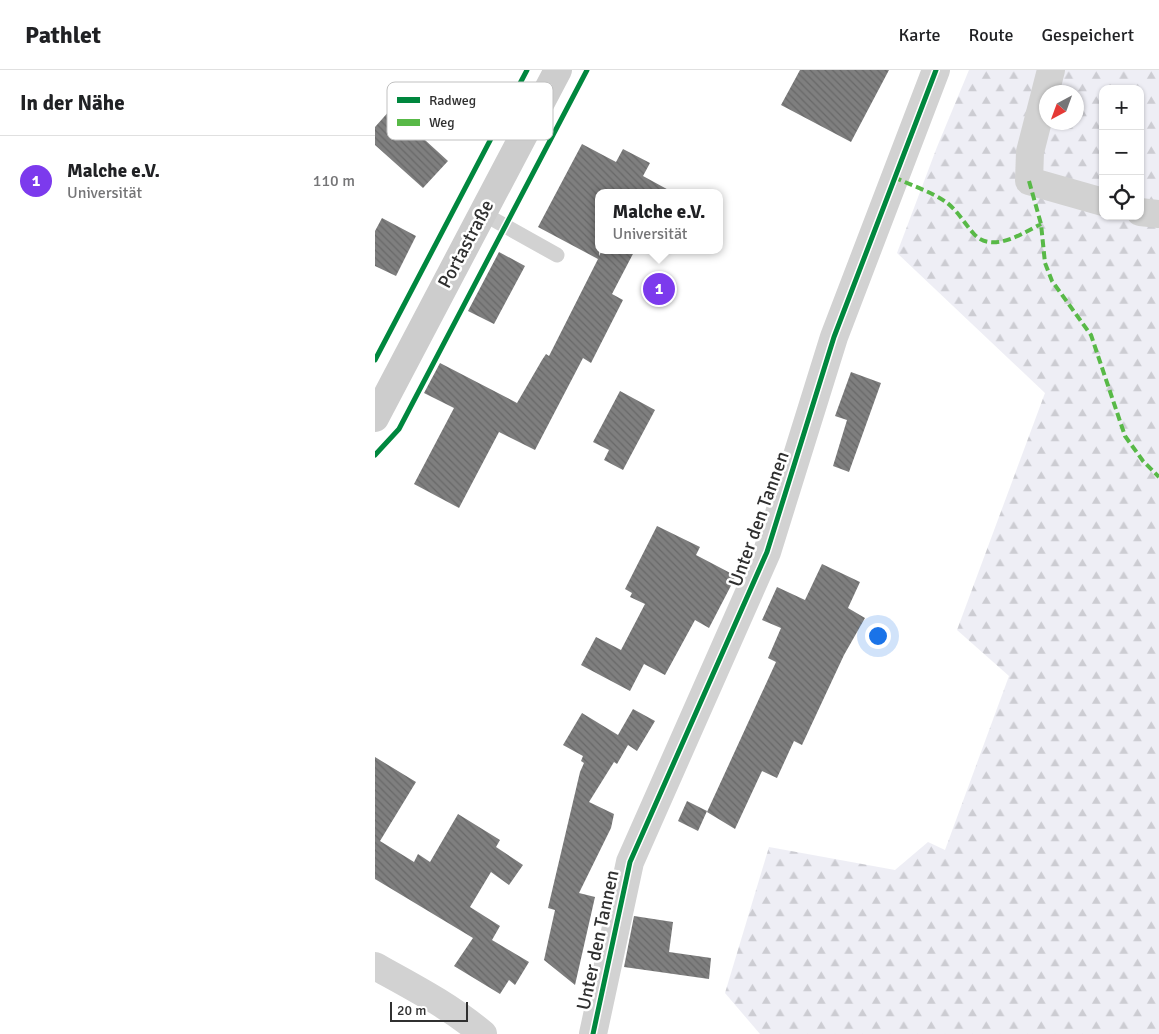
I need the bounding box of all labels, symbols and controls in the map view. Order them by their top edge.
text: Pathlet [25,20,101,50]
text: Karte [899,24,941,46]
text: Route [969,24,1014,46]
text: Gespeichert [1042,24,1134,46]
legend [387,82,553,140]
north arrow [1039,85,1084,130]
map controls [1099,85,1144,220]
button: + [1099,85,1144,130]
text: In der Nähe [20,90,125,116]
text: Radweg [429,92,476,109]
text: Weg [429,114,455,131]
button: − [1099,130,1144,175]
text: Malche e.V. [67,159,160,183]
text: 1 [32,171,40,191]
text: 110 m [313,171,355,191]
button: locate [1099,175,1144,220]
text: Universität [67,183,142,203]
popup [595,189,723,254]
street label: Portastraße [433,196,499,292]
text: Malche e.V. [612,200,706,224]
text: Universität [612,224,687,244]
pin: 1 [643,270,675,308]
street label: Unter den Tannen [723,448,795,590]
your location [865,623,891,649]
street label: Unter den Tannen [571,868,625,1012]
scale bar [390,999,467,1022]
text: 20 m [397,1002,426,1019]

